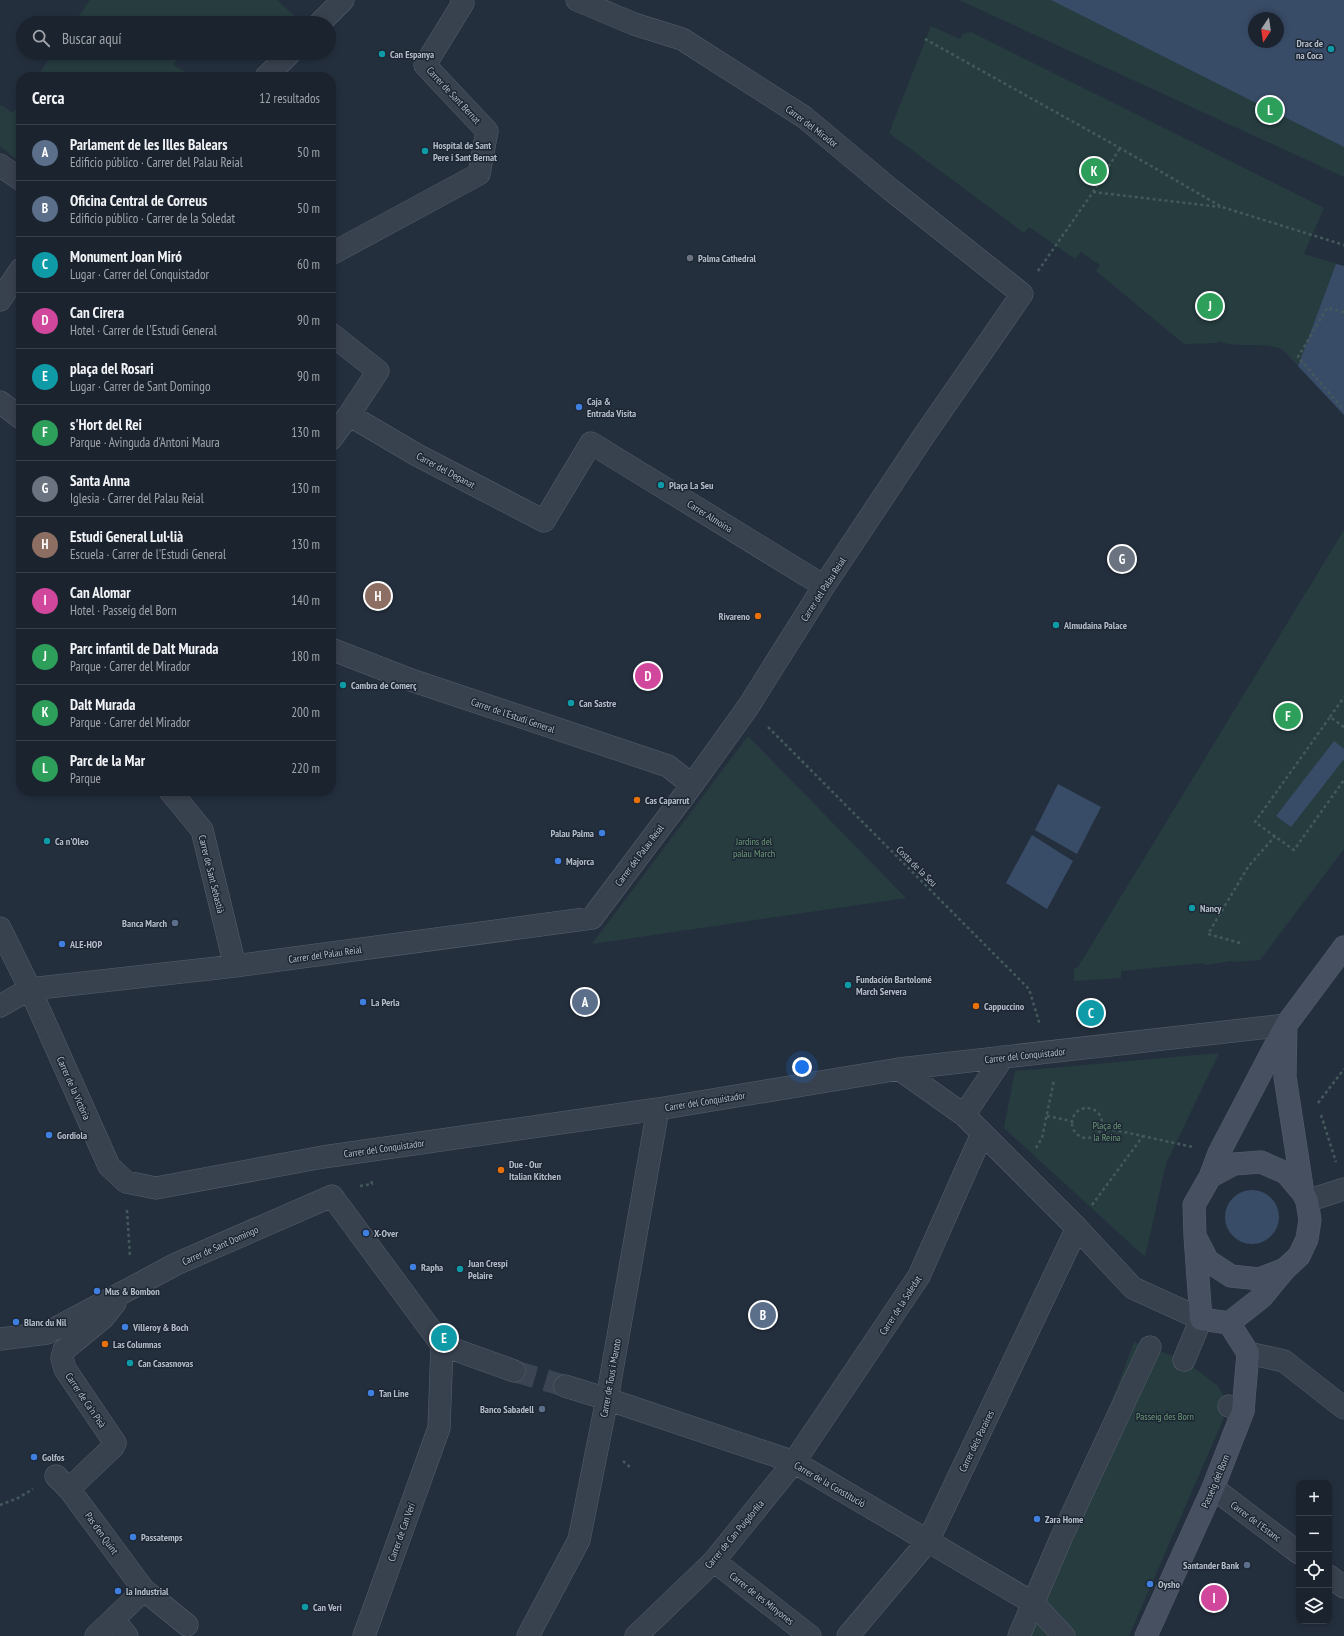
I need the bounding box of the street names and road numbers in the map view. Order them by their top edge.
street label: Carrer de Sant Bernat [424,64,484,127]
street label: Carrer del Mirador [783,102,841,151]
street label: Carrer del Deganat [414,450,478,491]
street label: Carrer Almoina [685,497,735,535]
street label: Carrer del Palau Reial [798,554,849,624]
street label: Carrer de l'Estudi General [469,695,557,736]
street label: Carrer del Palau Reial [612,821,667,889]
street label: Carrer de Sant Sebastià [196,834,228,915]
street label: Costa de la Seu [893,843,940,890]
street label: Carrer del Palau Reial [288,943,363,966]
street label: Carrer del Conquistador [984,1045,1066,1066]
street label: Carrer de la Victòria [54,1055,93,1122]
street label: Carrer del Conquistador [664,1089,746,1114]
street label: Carrer del Conquistador [343,1136,425,1161]
street label: Carrer de Sant Domingo [180,1223,260,1268]
street label: Carrer de la Soledat [876,1273,925,1337]
street label: Carrer de Tous i Maroto [597,1338,624,1418]
street label: Carrer de Ca'n Pisà [62,1370,109,1430]
street label: Carrer dels Paraires [956,1408,997,1474]
street label: Passeig del Born [1198,1453,1233,1510]
street label: Carrer de la Constitució [792,1459,868,1510]
street label: Carrer de Can Puigdorfila [702,1497,767,1571]
street label: Carrer de l'Estanc [1228,1498,1284,1545]
street label: Carrer de Can Verí [385,1500,418,1563]
street label: Pas d'en Quint [82,1510,121,1557]
street label: Carrer de les Minyones [727,1569,797,1628]

